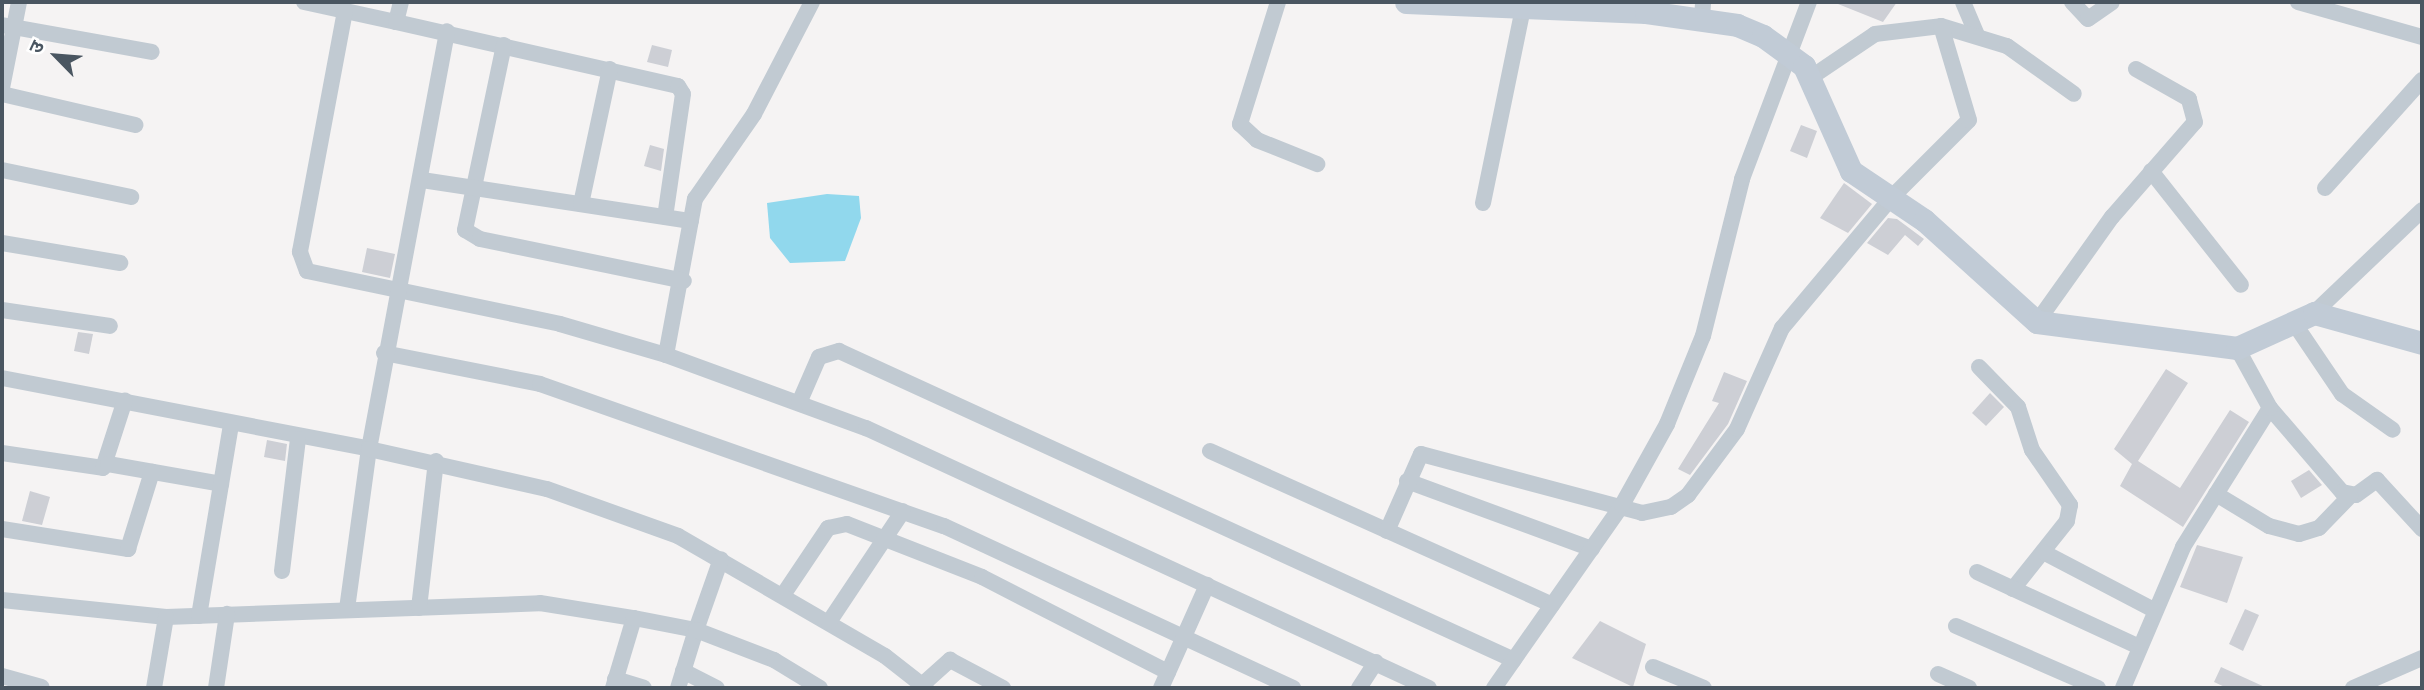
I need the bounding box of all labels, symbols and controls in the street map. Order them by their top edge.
north arrow [21,21,91,91]
text: उ [24,37,49,57]

